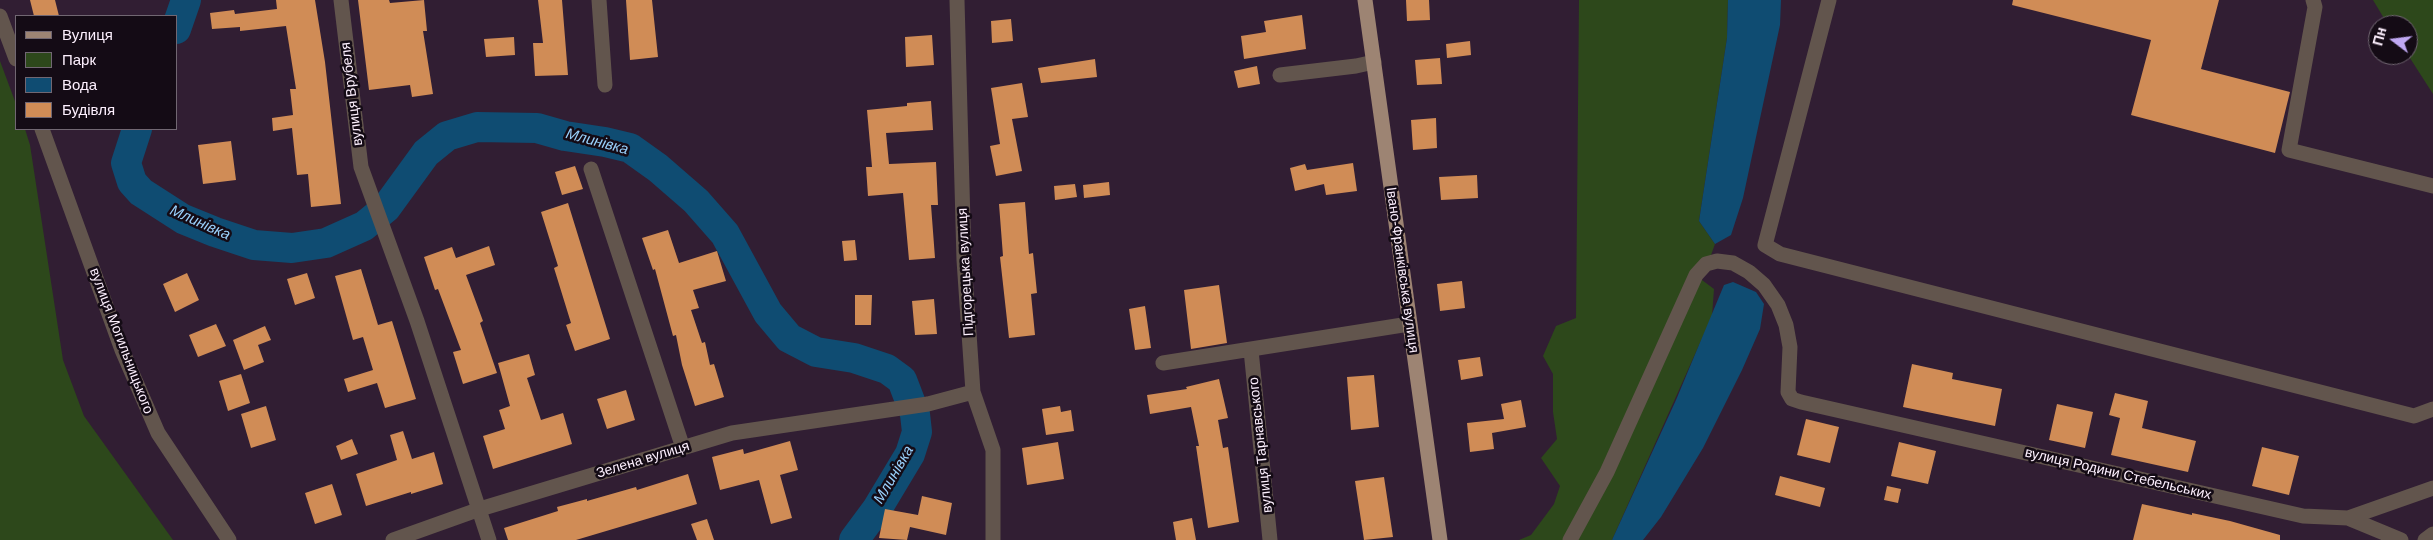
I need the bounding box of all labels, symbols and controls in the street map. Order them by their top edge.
legend [15,15,178,130]
north arrow [2368,15,2418,65]
text: Пн [2369,25,2390,47]
text: Вулиця [62,26,113,43]
street label: вулиця Врубеля [337,41,367,147]
text: Парк [62,51,96,68]
text: Вода [62,76,97,93]
text: Будівля [62,101,115,118]
water label: Млинівка [564,125,630,159]
street label: Івано-Франківська вулиця [1382,186,1422,354]
water label: Млинівка [167,202,233,244]
street label: Підгорецька вулиця [954,207,978,337]
street label: вулиця Могильницького [85,266,157,416]
street label: вулиця Тарнавського [1246,376,1276,514]
street label: Зелена вулиця [594,438,692,482]
water label: Млинівка [870,443,918,507]
street label: вулиця Родини Стебельських [2023,444,2213,504]

